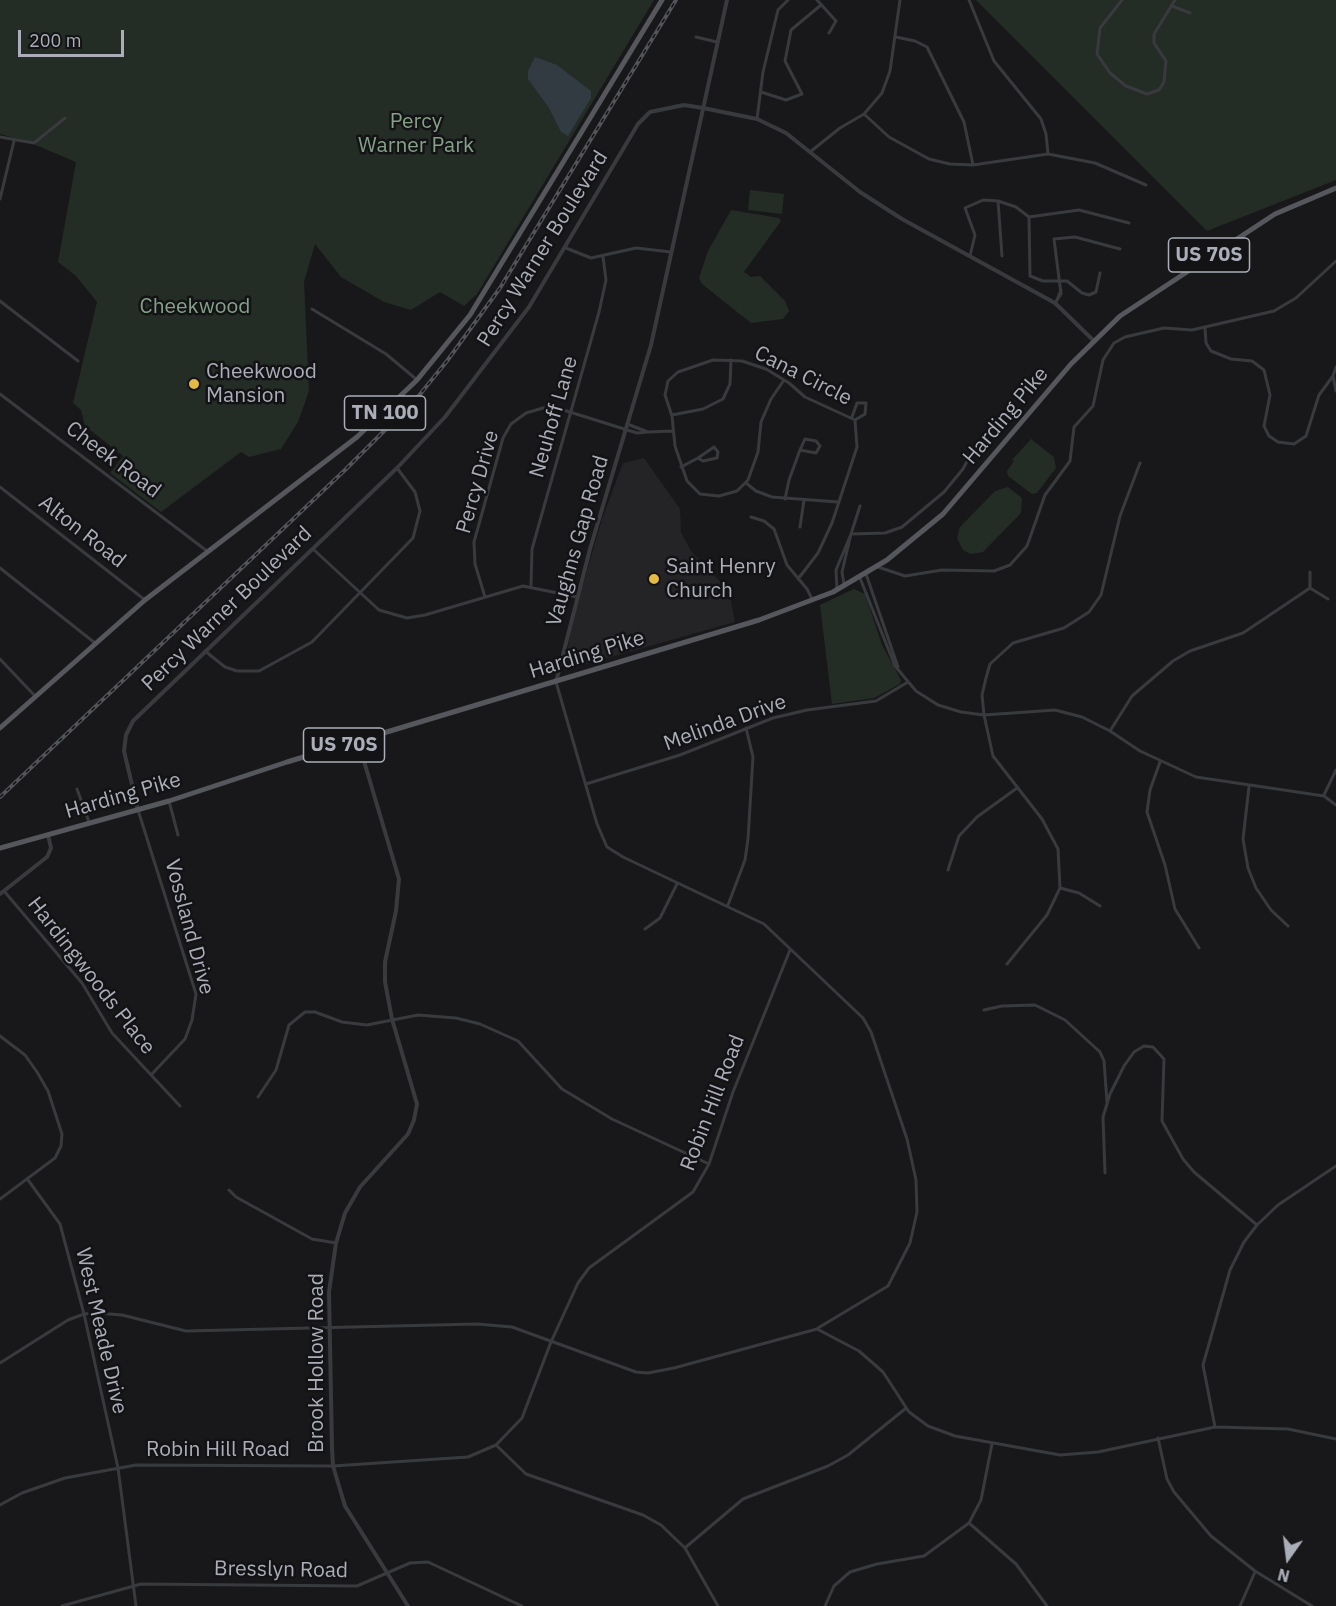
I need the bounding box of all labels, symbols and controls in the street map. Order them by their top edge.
scale bar [21,18,128,56]
text: 200 m [29,29,81,52]
park label: Percy Warner Park [358,109,474,159]
street label: Percy Warner Boulevard [472,146,614,352]
road number: US 70S [1168,238,1250,272]
park label: Cheekwood [140,294,250,320]
street label: Cana Circle [750,341,856,411]
street label: Neuhoff Lane [525,353,583,481]
place label: Cheekwood Mansion [206,359,317,409]
street label: Harding Pike [958,362,1054,470]
marker: Cheekwood Mansion [187,377,201,391]
road number: TN 100 [344,396,426,430]
street label: Cheek Road [61,416,165,504]
street label: Percy Drive [451,427,505,537]
street label: Vaughns Gap Road [542,453,614,629]
street label: Alton Road [34,490,130,574]
street label: Percy Warner Boulevard [137,521,317,697]
place label: Saint Henry Church [666,554,776,604]
marker: Saint Henry Church [647,572,661,586]
street label: Harding Pike [526,626,648,684]
street label: Melinda Drive [660,689,790,757]
road number: US 70S [304,728,385,762]
street label: Harding Pike [62,767,184,825]
street label: Vossland Drive [159,857,219,997]
street label: Hardingwoods Place [22,892,160,1060]
street label: Robin Hill Road [675,1031,751,1175]
street label: West Meade Drive [70,1246,132,1416]
street label: Brook Hollow Road [304,1273,330,1453]
street label: Robin Hill Road [146,1437,290,1463]
north arrow [1258,1528,1318,1588]
street label: Bresslyn Road [214,1556,348,1584]
text: N [1276,1564,1292,1587]

